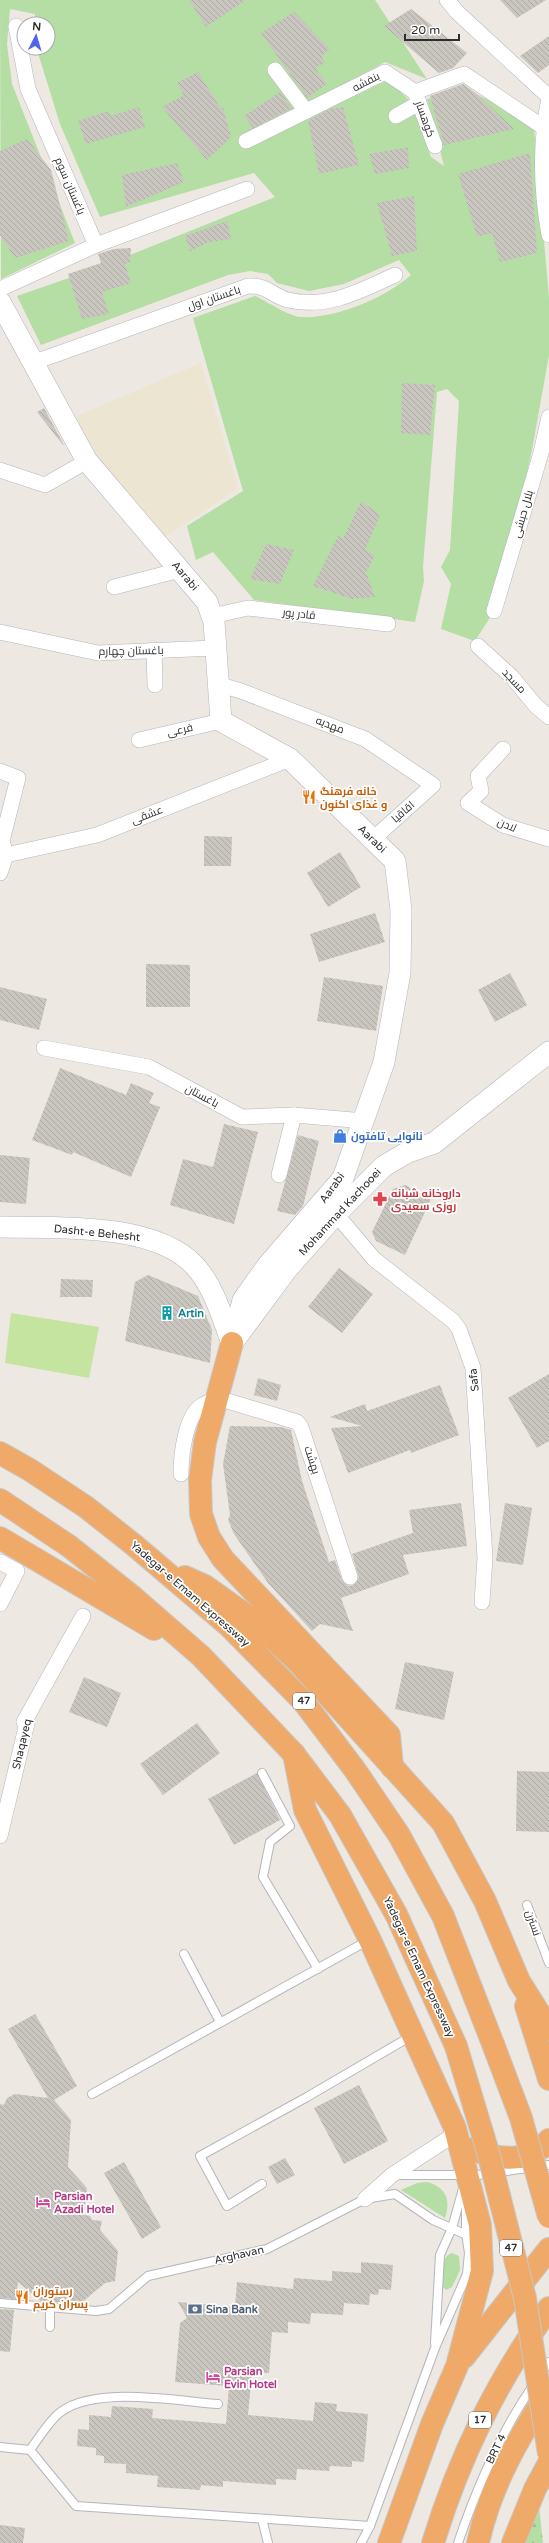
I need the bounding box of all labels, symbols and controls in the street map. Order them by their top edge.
north arrow [16,16,56,56]
scale bar [405,16,459,42]
text: N [32,20,42,33]
text: 20 m [411,23,440,37]
street label: بنفشه [350,70,382,94]
street label: کوهسار [412,98,438,139]
street label: باغستان سوم [51,155,88,217]
street label: باغستان اول [186,283,242,313]
street label: بلال حبشی [510,489,536,539]
street label: Aarabi [169,559,201,593]
street label: قادر پور [281,606,316,622]
street label: باغستان چهارم [98,644,164,659]
street label: مسجد [499,666,529,696]
street label: مهدیه [314,714,346,736]
street label: فرعی [166,721,194,739]
place label: خانه فرهنگ و غذای اکنون [320,785,387,812]
restaurant icon: خانه فرهنگ و غذای اکنون [301,789,317,805]
street label: اقاقیا [389,799,417,825]
street label: عشقی [129,803,165,827]
street label: لادن [495,815,519,835]
street label: Aarabi [355,822,389,856]
street label: باغستان [183,1082,221,1110]
shop icon: نانوایی تافتون [332,1128,348,1144]
place label: نانوایی تافتون [351,1130,423,1144]
street label: Mohammad Kachooei [296,1166,384,1258]
street label: Aarabi [317,1170,347,1206]
place label: داروخانه شبانه روزی سعیدی [391,1187,461,1214]
pharmacy icon: داروخانه شبانه روزی سعیدی [372,1191,388,1207]
street label: Dasht-e Behesht [53,1222,141,1244]
building icon: Artin [159,1305,175,1321]
place label: Artin [178,1307,204,1320]
street label: Safa [466,1368,482,1392]
street label: بهشت [301,1444,323,1476]
street label: Yadegar-e Emam Expressway [128,1539,252,1649]
road number: 47 [293,1693,315,1709]
street label: Shaqayeq [10,1717,34,1771]
street label: Yadegar-e Emam Expressway [381,1895,457,2040]
street label: نسترن [523,1908,543,1938]
place label: Parsian Azadi Hotel [54,2190,115,2216]
hotel icon: Parsian Azadi Hotel [35,2194,51,2210]
road number: 47 [500,2240,522,2256]
street label: Arghavan [213,2243,265,2267]
place label: رستوران پسران کریم [33,2285,88,2313]
restaurant icon: رستوران پسران کریم [14,2289,30,2305]
bank icon: Sina Bank [187,2301,203,2317]
place label: Sina Bank [206,2303,258,2316]
place label: Parsian Evin Hotel [224,2365,277,2391]
hotel icon: Parsian Evin Hotel [205,2369,221,2385]
road number: 17 [469,2412,491,2428]
street label: BRT 4 [483,2432,509,2466]

